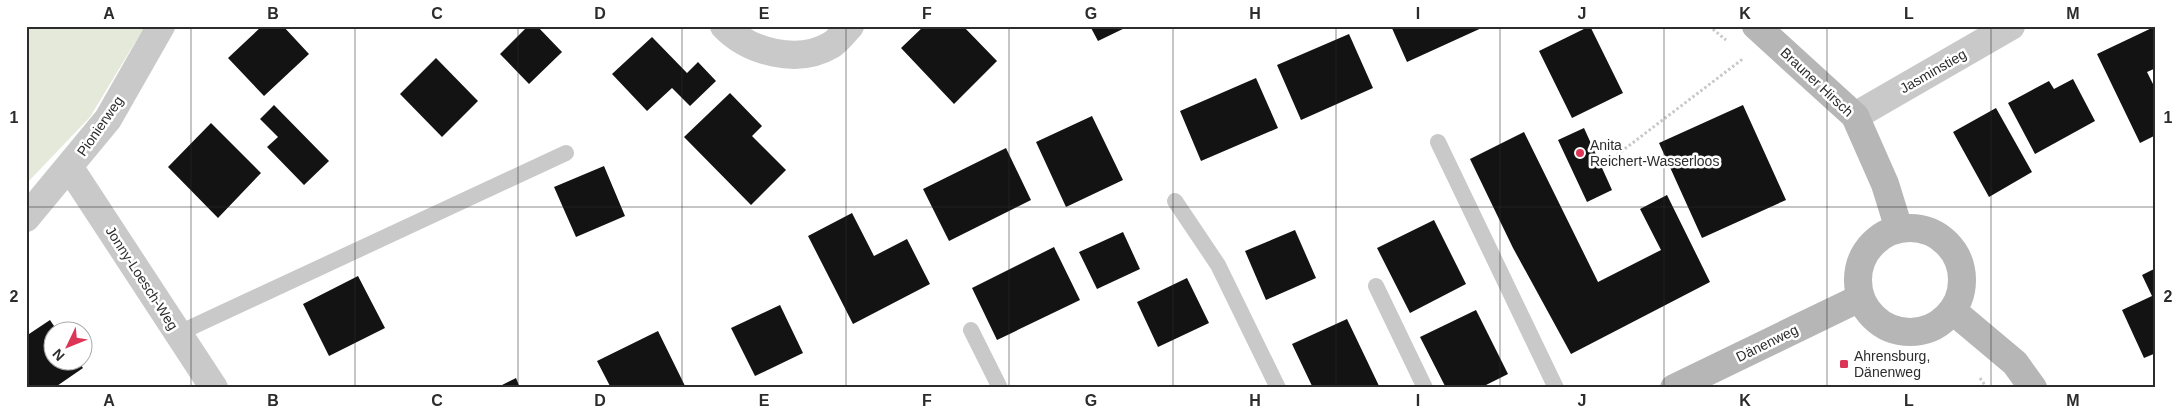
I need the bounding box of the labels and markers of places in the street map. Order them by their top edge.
place label: Anita Reichert-Wasserloos [1590,137,1719,169]
marker: Anita Reichert-Wasserloos [1574,147,1586,159]
place label: Ahrensburg, Dänenweg [1854,348,1930,380]
marker: Ahrensburg, Dänenweg [1838,358,1850,370]

